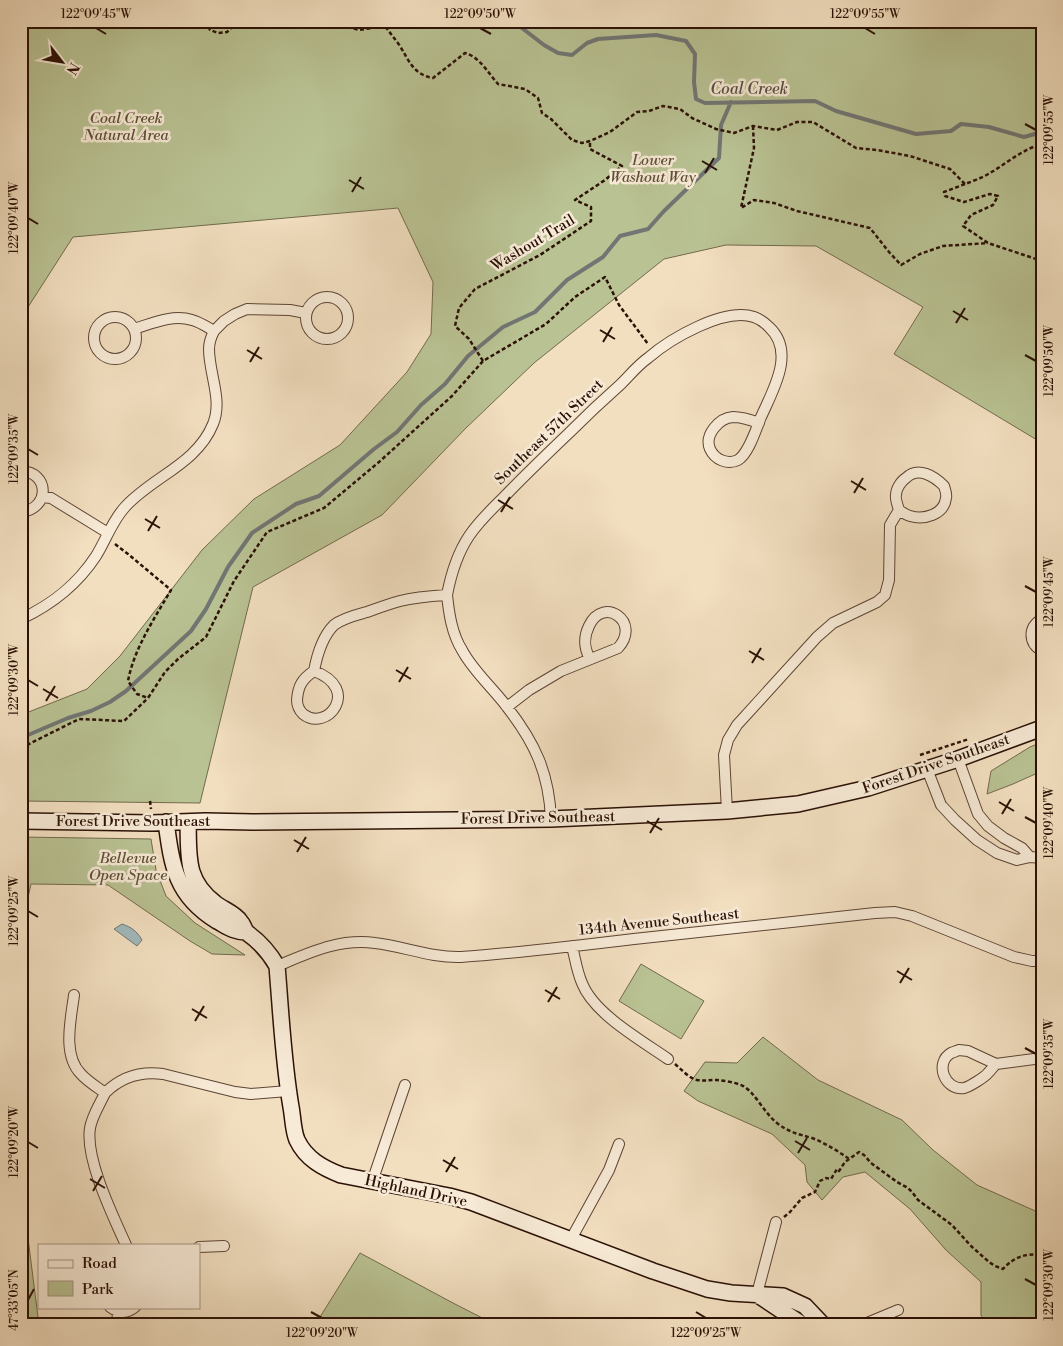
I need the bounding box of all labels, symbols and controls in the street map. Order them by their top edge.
text: 122°09'45"W [61,7,132,22]
text: 122°09'50"W [444,7,517,22]
text: 122°09'55"W [830,7,901,22]
north arrow [38,38,88,88]
text: N [62,59,83,78]
water label: Coal Creek [710,79,788,99]
text: 122°09'55"W [1042,94,1057,165]
park label: Coal Creek Natural Area [82,109,169,145]
park label: Lower Washout Way [610,151,697,187]
text: 122°09'40"W [7,181,22,254]
street label: Washout Trail [487,210,579,276]
text: 122°09'50"W [1042,324,1057,397]
street label: Southeast 57th Street [491,375,608,489]
text: 122°09'35"W [7,413,22,484]
text: 122°09'45"W [1042,556,1057,627]
text: 122°09'30"W [7,643,22,716]
street label: Forest Drive Southeast [860,730,1013,798]
text: 122°09'40"W [1042,786,1057,859]
street label: Forest Drive Southeast [460,807,616,829]
street label: Forest Drive Southeast [56,812,211,831]
park label: Bellevue Open Space [89,849,167,885]
text: 122°09'25"W [7,875,22,946]
street label: 134th Avenue Southeast [578,904,741,940]
text: 122°09'35"W [1042,1018,1057,1089]
text: 122°09'20"W [7,1105,22,1178]
street label: Highland Drive [363,1171,469,1211]
legend [38,1244,200,1308]
text: 122°09'30"W [1042,1248,1057,1321]
text: Road [82,1254,117,1273]
text: 47°33'05"N [7,1269,22,1331]
text: Park [82,1280,114,1299]
text: 122°09'20"W [286,1326,359,1341]
text: 122°09'25"W [671,1326,742,1341]

